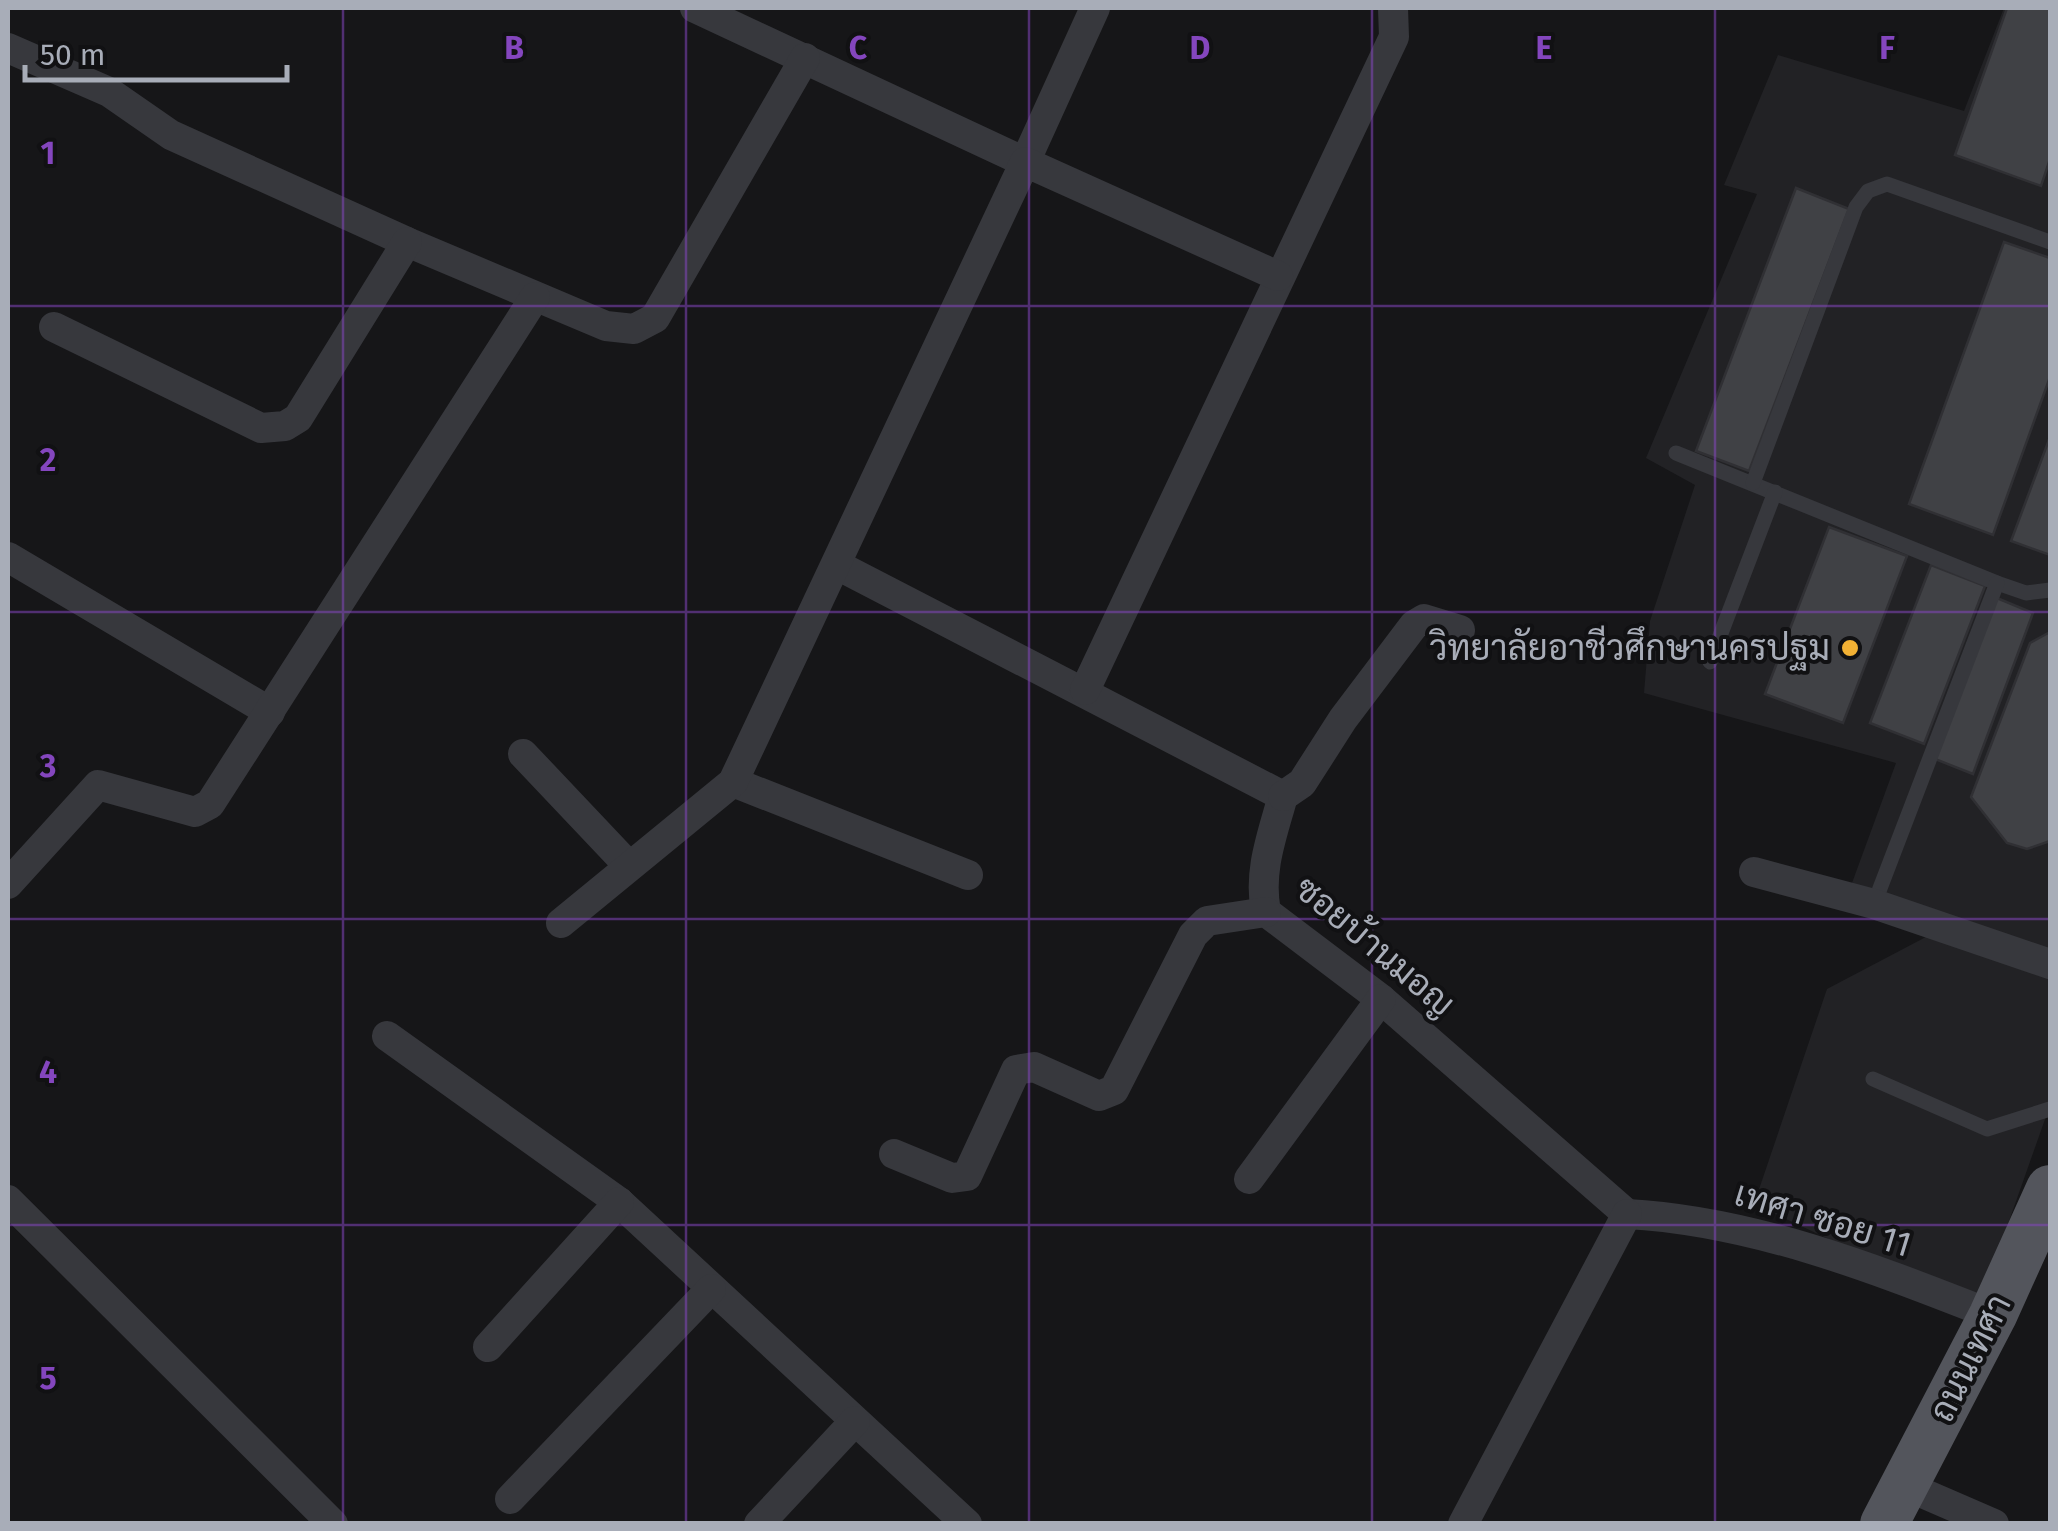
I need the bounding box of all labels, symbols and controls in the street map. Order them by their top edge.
scale bar [25,20,288,82]
text: B [504,29,524,67]
text: C [849,29,868,67]
text: D [1190,29,1210,67]
text: E [1536,29,1552,67]
text: F [1879,29,1895,67]
text: 50 m [40,37,105,73]
text: 1 [41,134,55,172]
text: 2 [40,441,56,479]
place label: วิทยาลัยอาชีวศึกษานครปฐม [1428,625,1830,671]
marker: วิทยาลัยอาชีวศึกษานครปฐม [1839,637,1861,659]
text: 3 [39,747,56,785]
street label: ซอยบ้านมอญ [1287,866,1464,1025]
text: 4 [39,1053,57,1091]
street label: เทศา ซอย 11 [1730,1172,1916,1266]
street label: ถนนเทศา [1920,1288,2020,1428]
text: 5 [39,1359,57,1397]

